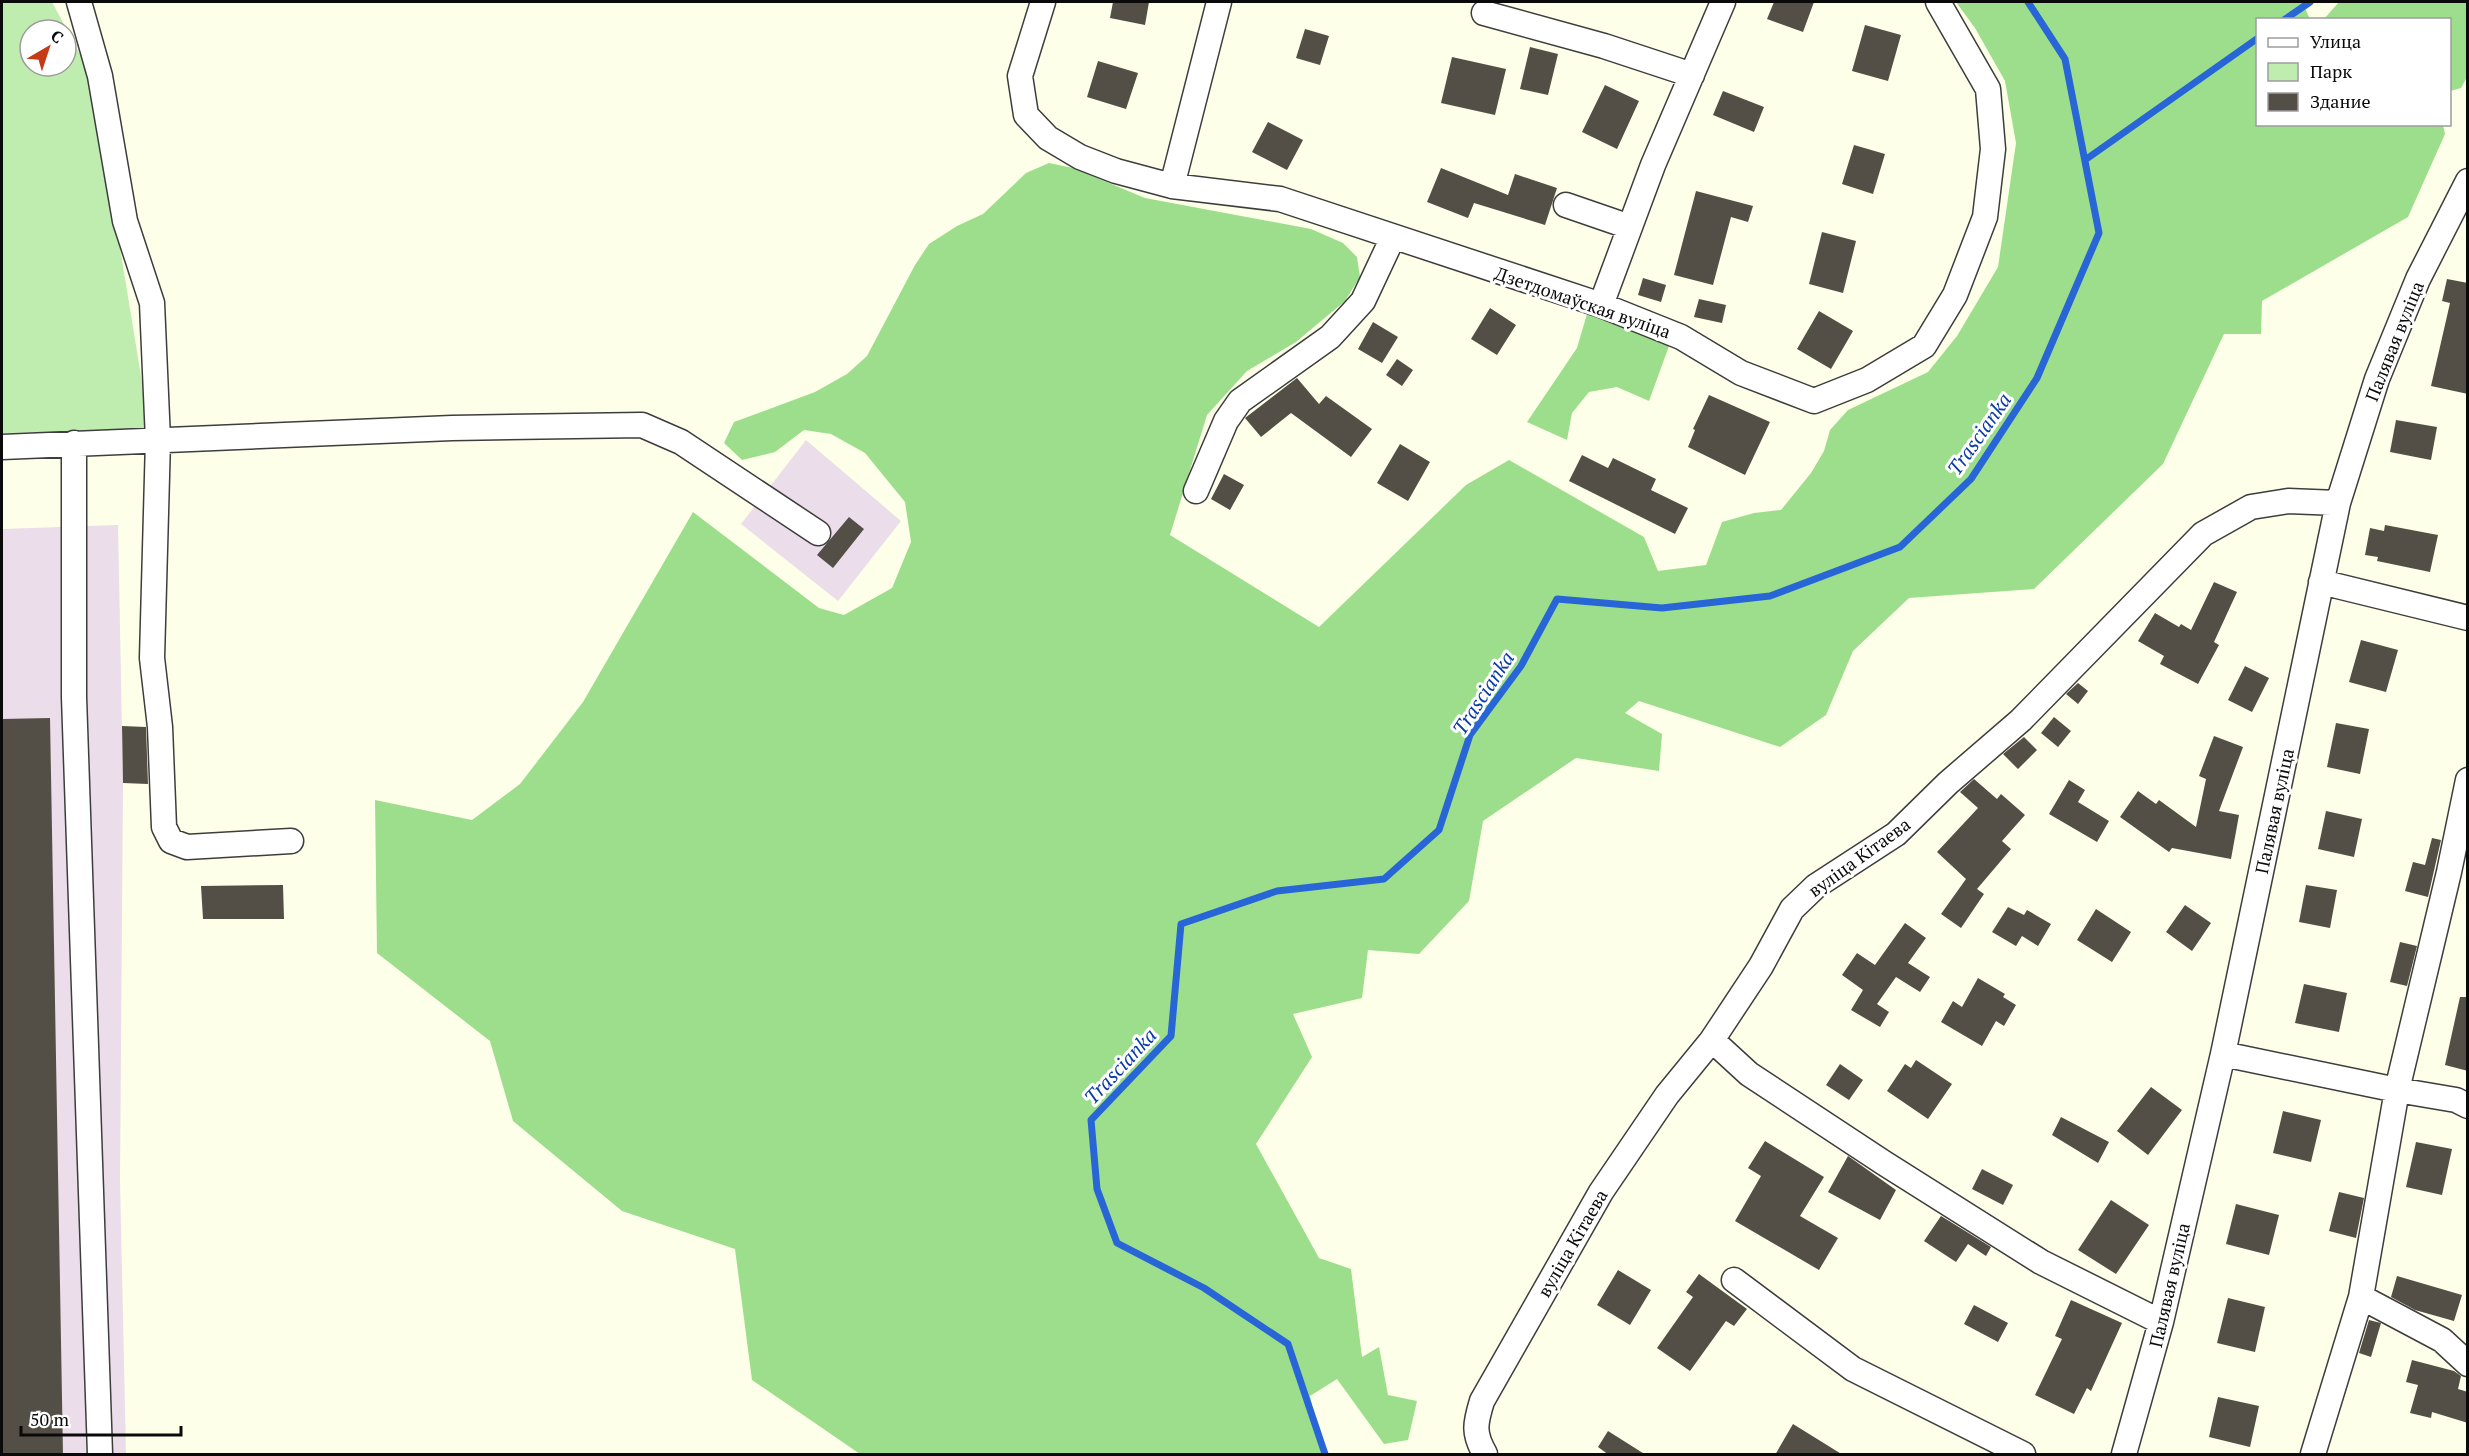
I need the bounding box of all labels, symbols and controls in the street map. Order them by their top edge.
north arrow [18,18,78,78]
legend [2256,18,2451,126]
text: С [46,25,68,48]
text: Улица [2310,29,2361,53]
text: Парк [2310,59,2352,83]
text: Здание [2310,89,2370,113]
street label: Дзетдомаўская вуліца [1492,261,1674,343]
street label: Палявая вуліца [2359,277,2429,405]
water label: Trascianka [1941,388,2017,480]
water label: Trascianka [1446,646,1520,740]
street label: Палявая вуліца [2249,746,2299,876]
street label: вуліца Кітаева [1803,812,1915,902]
water label: Trascianka [1078,1022,1162,1110]
street label: вуліца Кітаева [1531,1185,1613,1301]
street label: Палявая вуліца [2143,1220,2195,1350]
scale bar [21,1399,182,1437]
text: 50 m [30,1407,70,1431]

